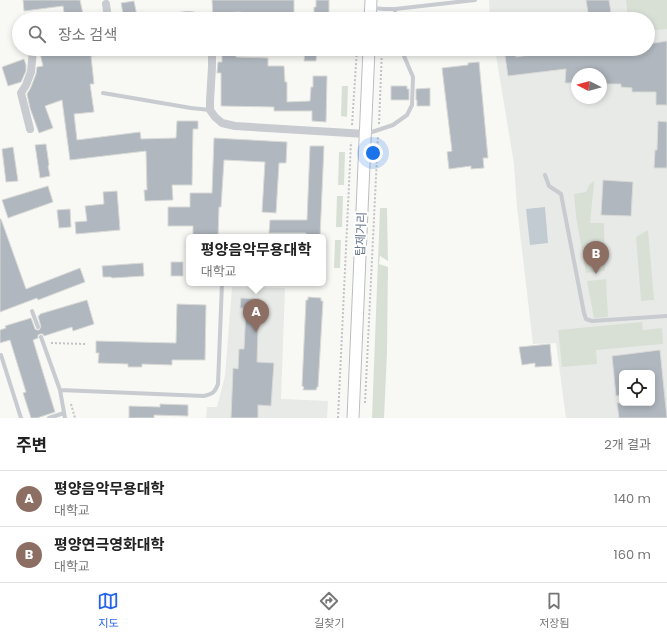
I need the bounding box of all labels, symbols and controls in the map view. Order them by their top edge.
search box [12,12,655,56]
icon: search [26,23,48,45]
text: 장소 검색 [58,24,117,45]
north arrow [571,68,607,104]
your location [363,143,383,163]
street label: 탑제거리 [351,212,370,256]
popup [186,234,326,286]
text: 평양음악무용대학 [201,239,311,260]
pin: B [583,241,609,274]
text: 대학교 [201,262,237,281]
pin: A [243,299,269,332]
map controls [619,370,655,406]
button: locate [619,370,655,406]
text: 주변 [16,433,47,457]
text: 2개 결과 [604,435,651,454]
text: 평양음악무용대학 [54,478,164,499]
text: A [24,489,34,508]
text: 140 m [614,489,651,508]
text: 대학교 [54,501,90,520]
text: 평양연극영화대학 [54,534,164,555]
text: B [25,545,33,564]
text: 160 m [614,545,651,564]
text: 대학교 [54,557,90,576]
tab: 지도 [97,590,119,632]
tab: 길찾기 [314,590,345,632]
tab: 저장됨 [539,590,570,632]

